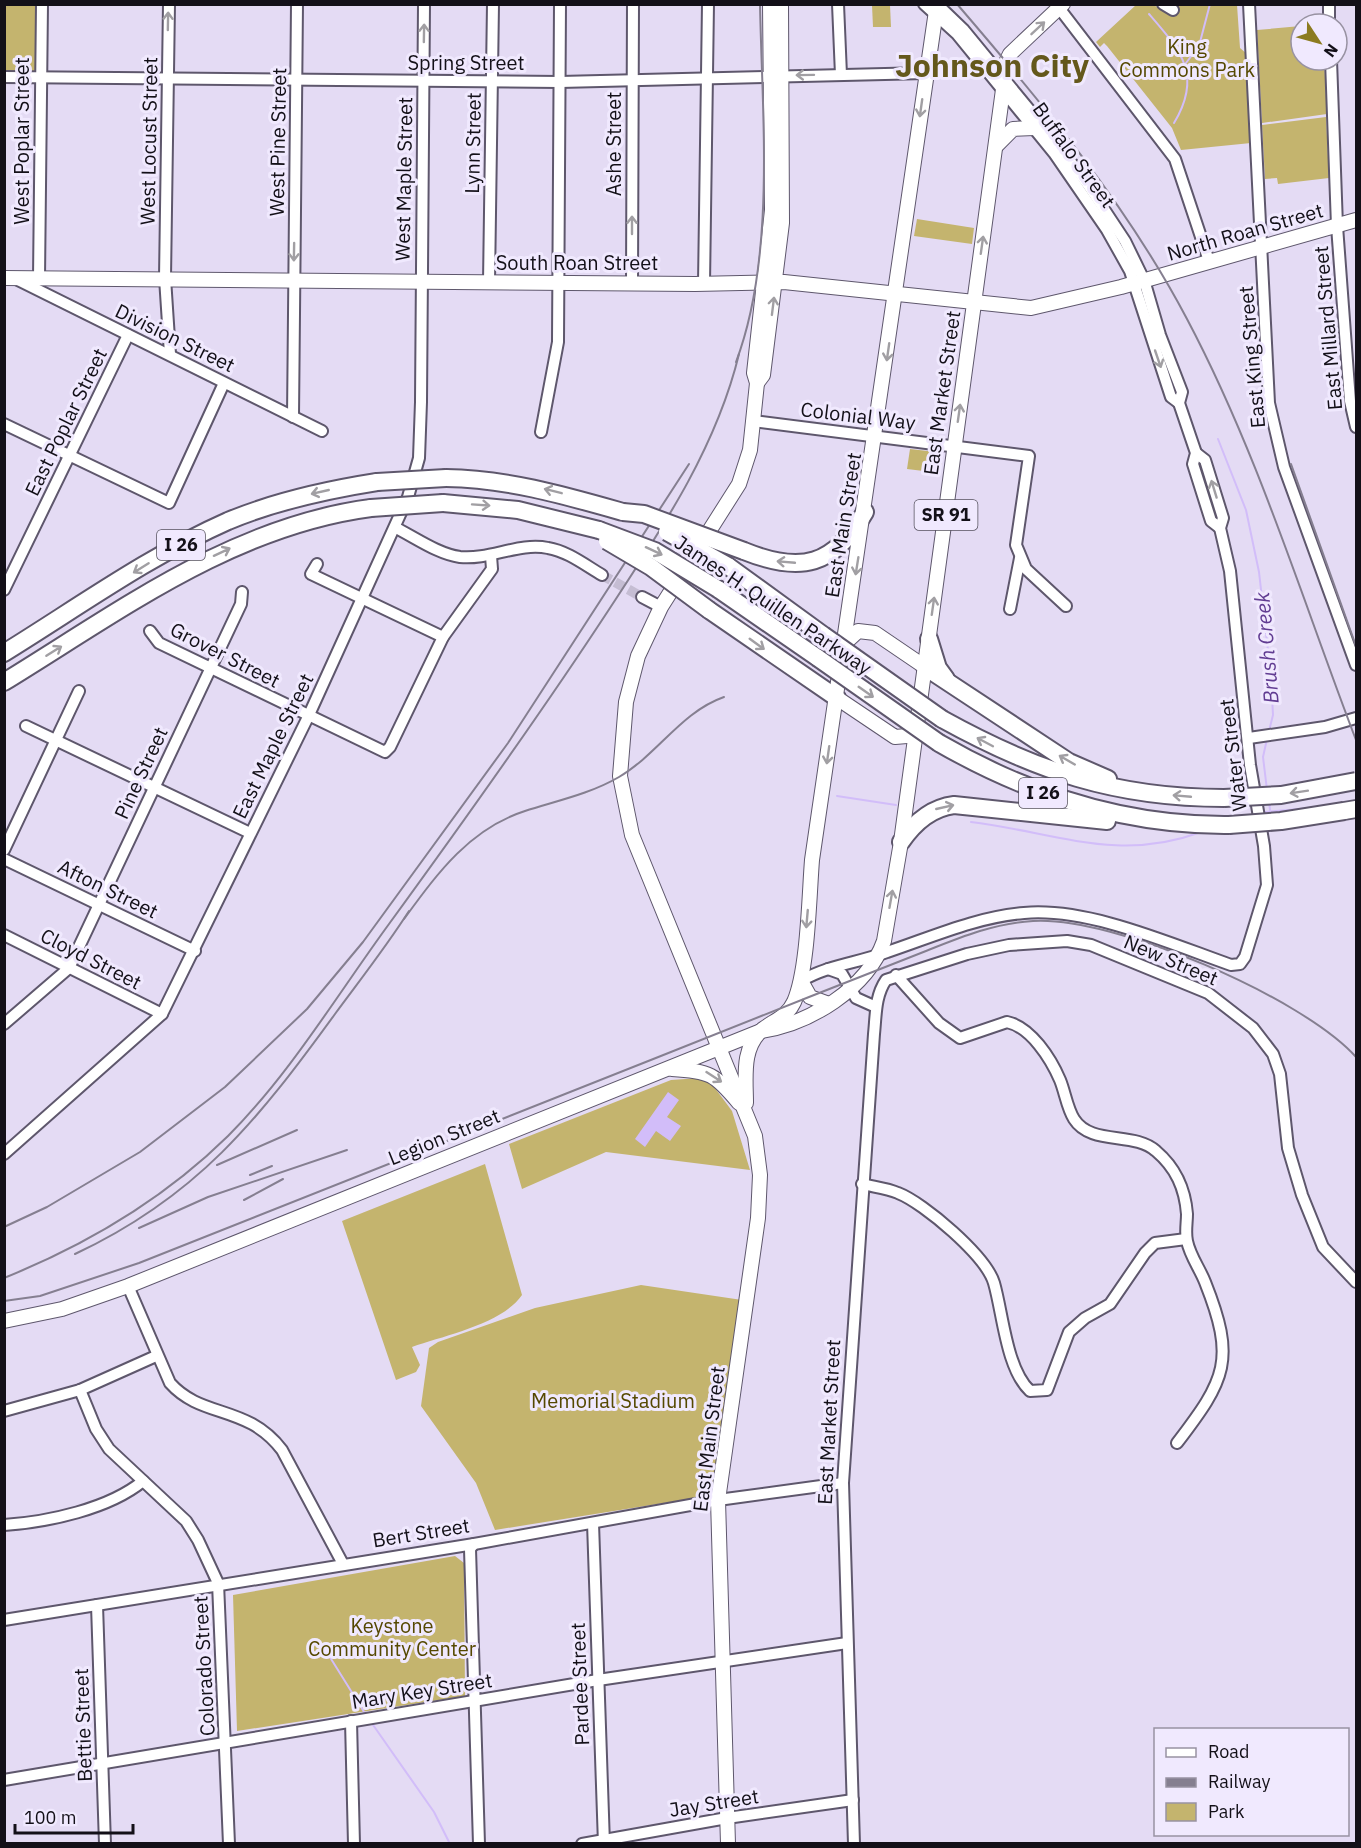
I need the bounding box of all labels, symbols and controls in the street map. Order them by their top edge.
one-way arrow [163,11,174,31]
north arrow [1289,12,1349,72]
one-way arrow [1031,21,1046,35]
one-way arrow [418,24,430,44]
park label: King Commons Park [1119,33,1255,83]
text: N [1320,40,1343,61]
district label: Johnson City [895,44,1089,86]
street label: Spring Street [407,49,525,76]
street label: West Poplar Street [8,57,35,225]
street label: West Locust Street [134,57,163,225]
street label: West Pine Street [263,67,292,217]
one-way arrow [795,69,815,81]
street label: Lynn Street [458,92,487,194]
street label: Ashe Street [600,92,627,196]
street label: Buffalo Street [1027,96,1122,213]
street label: West Maple Street [389,97,418,261]
one-way arrow [916,97,927,117]
street label: North Roan Street [1164,196,1326,267]
one-way arrow [626,216,638,236]
one-way arrow [976,236,987,256]
one-way arrow [288,241,300,261]
street label: East Millard Street [1307,245,1348,411]
street label: South Roan Street [496,249,658,276]
street label: East King Street [1232,285,1271,429]
street label: Division Street [111,297,240,378]
one-way arrow [768,297,779,316]
street label: East Market Street [917,309,966,477]
one-way arrow [882,342,893,362]
street label: East Poplar Street [18,343,113,500]
one-way arrow [1154,349,1165,368]
street label: Colonial Way [799,395,917,436]
one-way arrow [954,404,965,424]
street label: East Main Street [818,450,867,599]
one-way arrow [1208,480,1219,499]
one-way arrow [544,485,563,497]
one-way arrow [311,487,330,499]
one-way arrow [470,500,490,511]
road number: SR 91 [914,500,978,530]
street label: James H. Quillen Parkway [669,528,877,681]
road number: I 26 [157,530,205,560]
one-way arrow [213,546,231,558]
one-way arrow [644,546,662,558]
one-way arrow [851,555,862,575]
one-way arrow [777,557,797,568]
one-way arrow [133,562,150,574]
water label: Brush Creek [1247,590,1285,705]
one-way arrow [928,597,939,617]
street label: Grover Street [166,615,285,694]
one-way arrow [748,638,765,650]
one-way arrow [45,645,62,657]
street label: East Maple Street [226,669,319,823]
one-way arrow [857,686,874,698]
street label: Water Street [1212,697,1253,813]
street label: Pine Street [107,722,174,823]
one-way arrow [977,736,994,748]
one-way arrow [822,745,833,765]
one-way arrow [1059,754,1076,766]
road number: I 26 [1019,778,1067,808]
one-way arrow [1290,787,1309,798]
one-way arrow [1172,790,1192,801]
one-way arrow [935,801,954,812]
street label: Afton Street [54,853,163,924]
one-way arrow [886,889,897,909]
one-way arrow [801,908,812,928]
street label: Cloyd Street [36,922,146,996]
street label: New Street [1120,928,1222,991]
one-way arrow [705,1071,721,1083]
street label: Legion Street [384,1102,504,1171]
street label: East Market Street [811,1339,846,1505]
street label: East Main Street [686,1365,731,1513]
park label: Memorial Stadium [531,1387,695,1414]
street label: Bert Street [370,1512,471,1554]
street label: Colorado Street [186,1595,221,1737]
park label: Keystone Community Center [308,1612,476,1662]
street label: Pardee Street [564,1622,595,1746]
street label: Mary Key Street [350,1666,494,1715]
street label: Bettie Street [67,1668,98,1782]
legend [1154,1728,1349,1836]
text: Road [1208,1740,1249,1763]
text: Railway [1208,1770,1270,1793]
street label: Jay Street [667,1782,761,1823]
scale bar [15,1797,134,1835]
text: Park [1208,1800,1245,1823]
text: 100 m [24,1806,76,1829]

